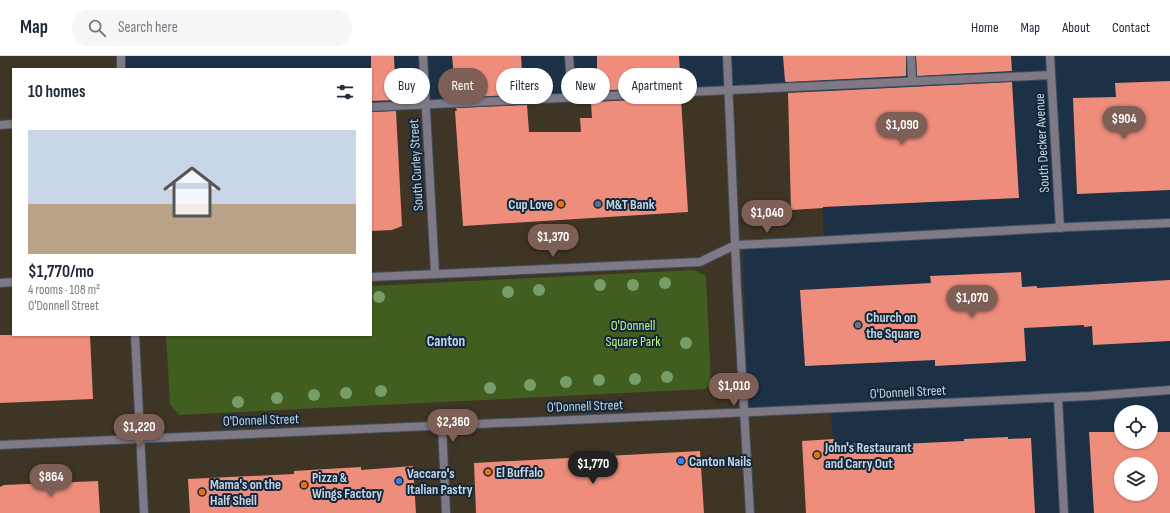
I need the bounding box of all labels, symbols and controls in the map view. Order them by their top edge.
search box [72,10,352,46]
text: Map [20,16,48,39]
icon: search [86,17,108,39]
text: Search here [118,18,178,37]
text: Home [971,19,999,36]
text: Map [1021,19,1040,36]
text: About [1062,19,1090,36]
text: Contact [1112,19,1150,36]
chip: Buy [384,68,430,104]
chip: Rent [438,68,488,104]
chip: Filters [496,68,553,104]
chip: New [561,68,610,104]
chip: Apartment [618,68,697,104]
icon: filters [334,81,356,103]
text: 10 homes [28,82,85,102]
street label: South Decker Avenue [1031,93,1053,193]
pin: $904 [1100,106,1148,140]
text: $904 [1111,111,1137,127]
pin: $1,090 [869,112,935,146]
text: $1,090 [885,117,919,133]
street label: South Curley Street [405,119,427,211]
icon: home [156,156,228,228]
place label: Cup Love [508,196,553,213]
place label: M&T Bank [606,196,655,213]
marker: Cup Love [556,199,566,209]
marker: M&T Bank [593,199,603,209]
pin: $1,040 [734,200,800,234]
text: $1,040 [750,205,784,221]
pin: $1,370 [520,224,586,258]
text: $1,370 [537,229,569,245]
text: $1,770/mo [28,262,94,282]
text: 4 rooms · 108 m² [28,282,100,298]
pin: $1,070 [939,285,1005,319]
text: $1,070 [956,290,988,306]
text: O'Donnell Street [28,298,99,314]
place label: Church on the Square [866,309,919,342]
park label: O'Donnell Square Park [605,317,661,350]
marker: Church on the Square [853,320,863,330]
district label: Canton [427,332,465,351]
pin: $1,010 [701,373,767,407]
text: $1,010 [718,378,750,394]
street label: O'Donnell Street [869,382,947,402]
street label: O'Donnell Street [547,396,623,416]
map controls [1114,405,1158,501]
button: locate [1114,405,1158,449]
pin: $2,360 [420,409,486,443]
street label: O'Donnell Street [223,410,299,430]
pin: $1,220 [106,414,172,448]
text: $2,360 [436,414,470,430]
text: $1,220 [123,419,155,435]
place label: John's Restaurant and Carry Out [824,439,912,472]
marker: John's Restaurant and Carry Out [812,450,822,460]
pin: $1,770 [560,451,626,485]
place label: Canton Nails [689,453,751,470]
text: $1,770 [577,456,609,472]
marker: Canton Nails [676,456,686,466]
button: layers [1114,457,1158,501]
pin: $864 [27,464,75,498]
place label: El Buffalo [496,464,543,481]
place label: Vaccaro's Italian Pastry [407,465,473,498]
marker: El Buffalo [483,467,493,477]
text: $864 [38,469,64,485]
place label: Pizza & Wings Factory [312,469,382,502]
place label: Mama's on the Half Shell [210,476,281,509]
marker: Vaccaro's Italian Pastry [394,476,404,486]
marker: Pizza & Wings Factory [299,480,309,490]
marker: Mama's on the Half Shell [197,487,207,497]

